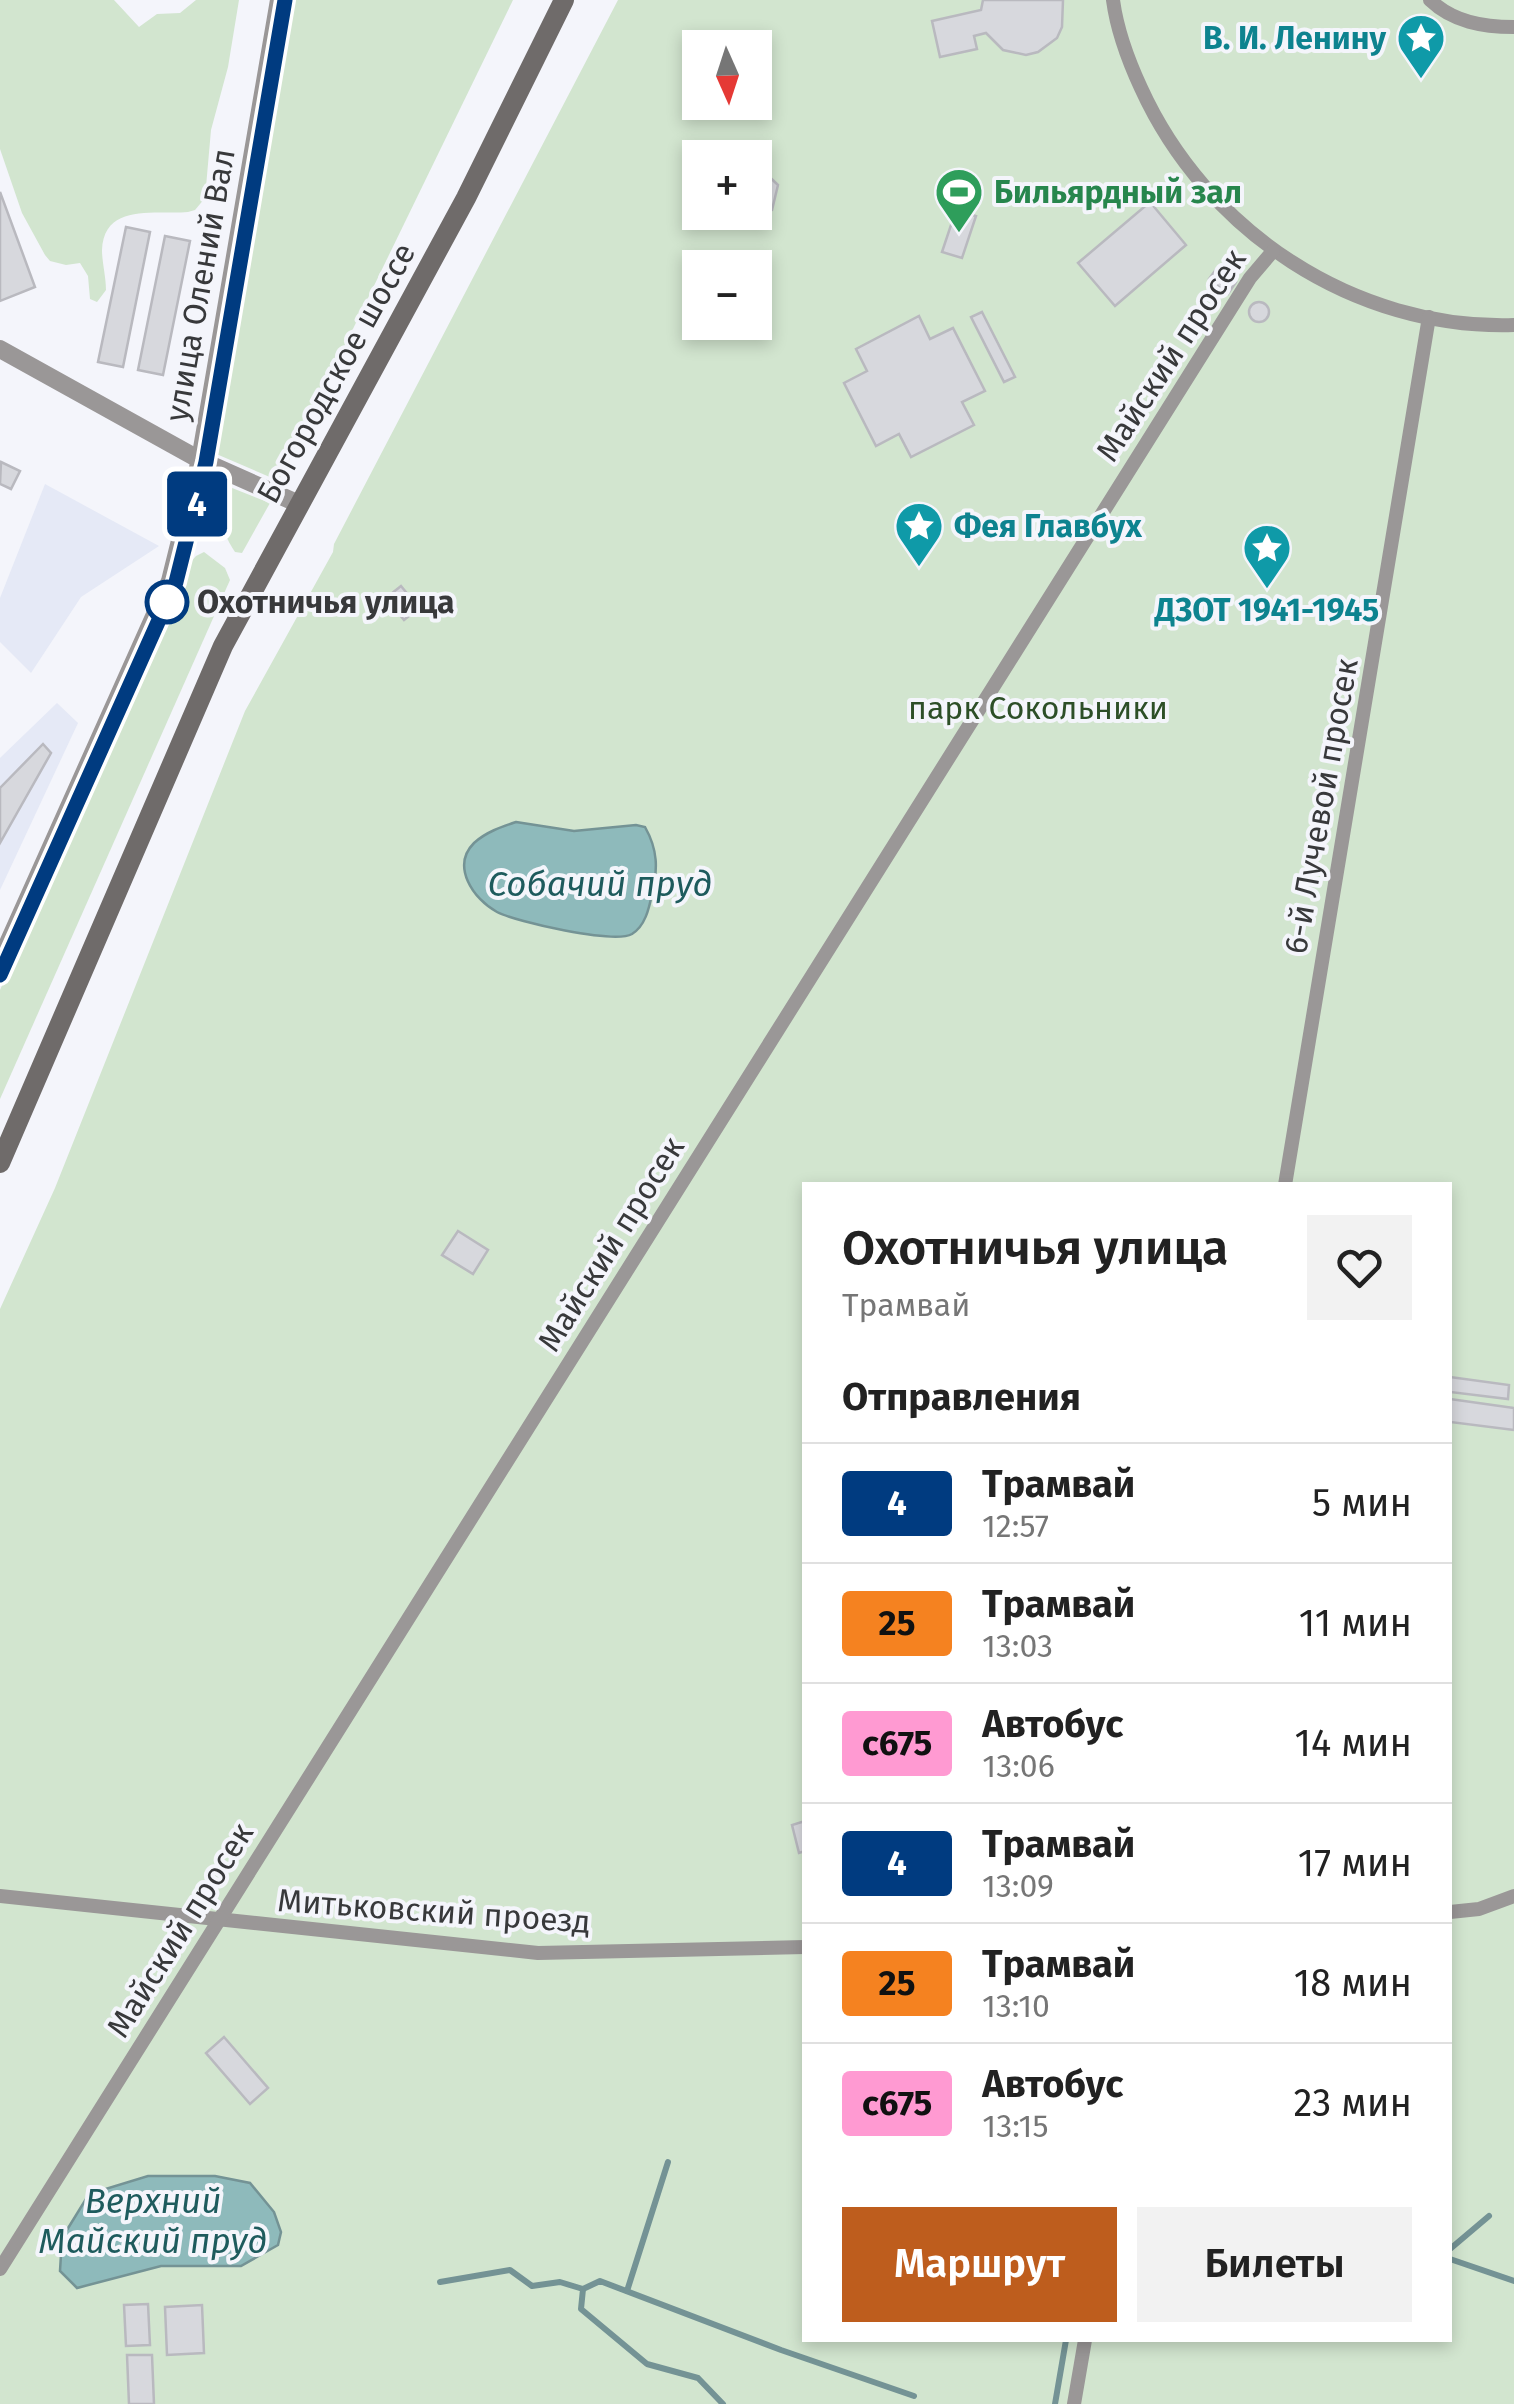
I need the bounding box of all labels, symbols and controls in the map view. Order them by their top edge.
place icon: В. И. Ленину [1395,12,1447,80]
place label: В. И. Ленину [1203,19,1386,57]
north arrow [682,30,772,120]
map controls [682,30,772,340]
button: + [682,140,772,230]
street label: улица Олений Вал [157,146,243,424]
sports icon: Бильярдный зал [933,166,985,234]
place label: Бильярдный зал [994,173,1242,211]
street label: Богородское шоссе [249,236,423,510]
street label: Майский просек [1088,241,1254,468]
button: − [682,250,772,340]
line badge: 4 [164,472,230,536]
text: 4 [187,483,207,525]
place icon: Фея Главбух [893,500,945,568]
place label: Фея Главбух [954,507,1142,545]
place icon: ДЗОТ 1941-1945 [1241,522,1293,590]
marker: Охотничья улица [146,581,188,623]
place label: Охотничья улица [197,583,455,621]
place label: ДЗОТ 1941-1945 [1154,591,1379,629]
street label: 6-й Лучевой просек [1276,655,1366,957]
park label: парк Сокольники [908,689,1168,727]
water label: Собачий пруд [487,863,713,905]
street label: Майский просек [530,1129,692,1358]
button: heart [1307,1215,1412,1320]
text: Охотничья улица [842,1219,1228,1277]
text: Трамвай [842,1286,970,1324]
text: Отправления [842,1374,1081,1420]
text: Трамвай [982,1461,1135,1507]
text: 5 мин [1312,1480,1412,1526]
text: 4 [887,1482,907,1524]
text: 12:57 [982,1507,1049,1545]
text: Трамвай [982,1581,1135,1627]
text: 11 мин [1299,1600,1412,1646]
text: 25 [879,1602,915,1644]
text: 13:03 [982,1627,1053,1665]
text: Автобус [982,1701,1123,1747]
text: 14 мин [1294,1720,1412,1766]
text: с675 [862,1722,932,1764]
text: 13:06 [982,1747,1055,1785]
street label: Майский просек [99,1815,261,2044]
text: Трамвай [982,1821,1135,1867]
text: 17 мин [1298,1840,1412,1886]
text: 4 [887,1842,907,1884]
text: 13:09 [982,1867,1054,1905]
street label: Митьковский проезд [276,1881,592,1941]
text: Трамвай [982,1941,1135,1987]
text: 18 мин [1294,1960,1412,2006]
text: 25 [879,1962,915,2004]
text: 13:10 [982,1987,1050,2025]
text: Автобус [982,2061,1123,2107]
text: 23 мин [1294,2080,1412,2126]
text: с675 [862,2082,932,2124]
text: 13:15 [982,2107,1048,2145]
water label: Верхний Майский пруд [39,2180,267,2262]
button: Маршрут [842,2207,1117,2322]
button: Билеты [1137,2207,1412,2322]

